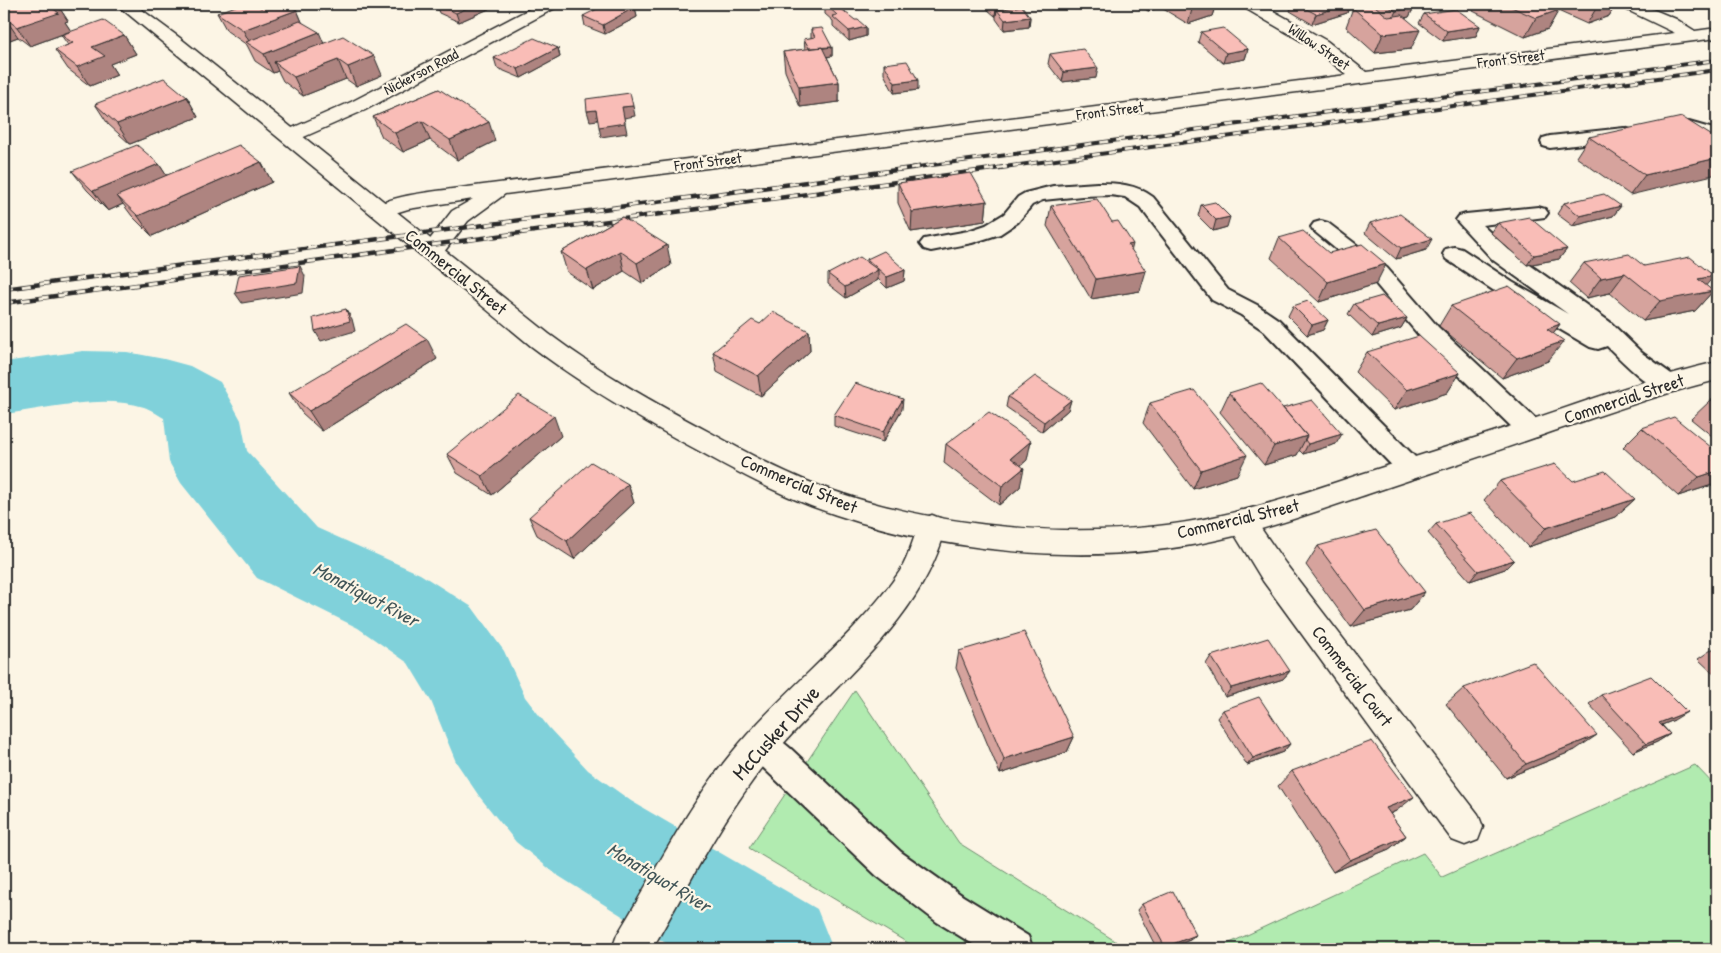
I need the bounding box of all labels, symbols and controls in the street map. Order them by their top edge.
street label: Willow Street [1284,18,1355,75]
street label: Nickerson Road [380,43,462,100]
street label: Front Street [1475,44,1547,73]
street label: Front Street [1074,96,1146,125]
street label: Front Street [672,147,744,176]
street label: Commercial Street [400,223,513,321]
street label: Commercial Street [1561,367,1688,430]
street label: Commercial Street [737,448,862,520]
street label: Commercial Street [1174,492,1302,545]
water label: Monatiquot River [309,555,426,634]
street label: Commercial Court [1306,620,1399,732]
street label: McCusker Drive [725,679,826,786]
water label: Monatiquot River [603,836,718,919]

